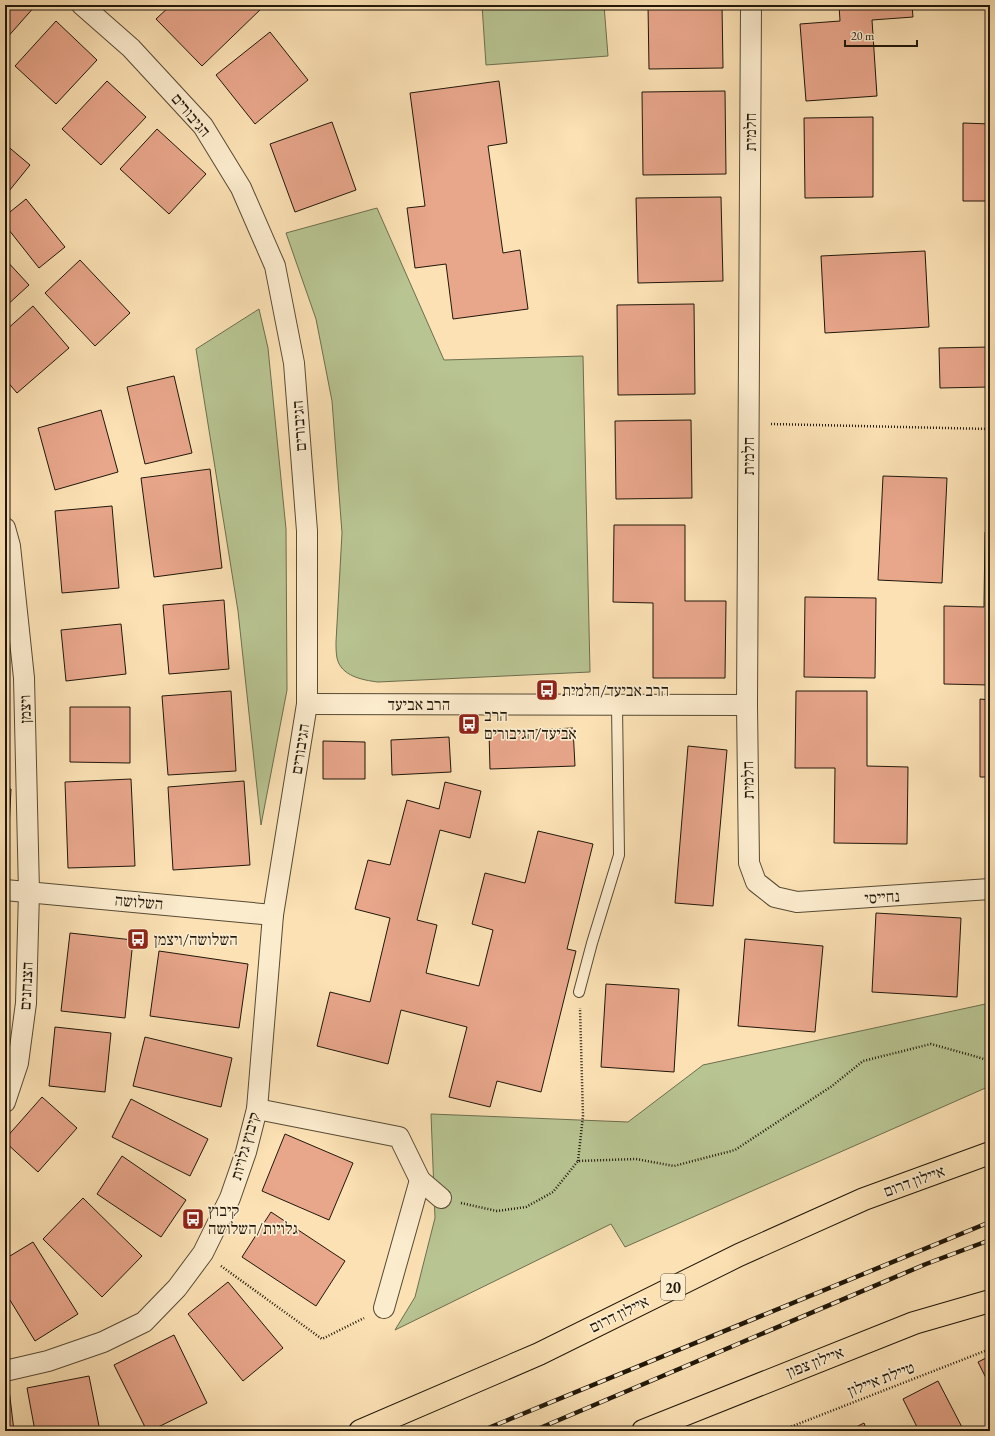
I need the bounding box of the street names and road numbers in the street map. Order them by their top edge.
street label: הגיבורים [167,89,215,141]
street label: חלמית [740,113,761,151]
street label: הגיבורים [287,400,311,452]
street label: חלמית [738,437,759,475]
street label: ויצמן [14,694,36,724]
street label: הרב אביעד [388,694,450,715]
street label: הגיבורים [286,722,314,776]
street label: חלמית [737,761,759,799]
street label: נחייסי [864,885,900,909]
street label: השלושה [114,889,164,915]
street label: הצנחנים [14,961,38,1011]
street label: קיבוץ גלויות [225,1110,265,1182]
street label: איילון דרום [880,1160,948,1202]
road number: 20 [661,1274,685,1300]
street label: איילון דרום [586,1291,652,1337]
street label: איילון צפון [783,1341,847,1383]
street label: טיילת איילון [845,1357,917,1401]

